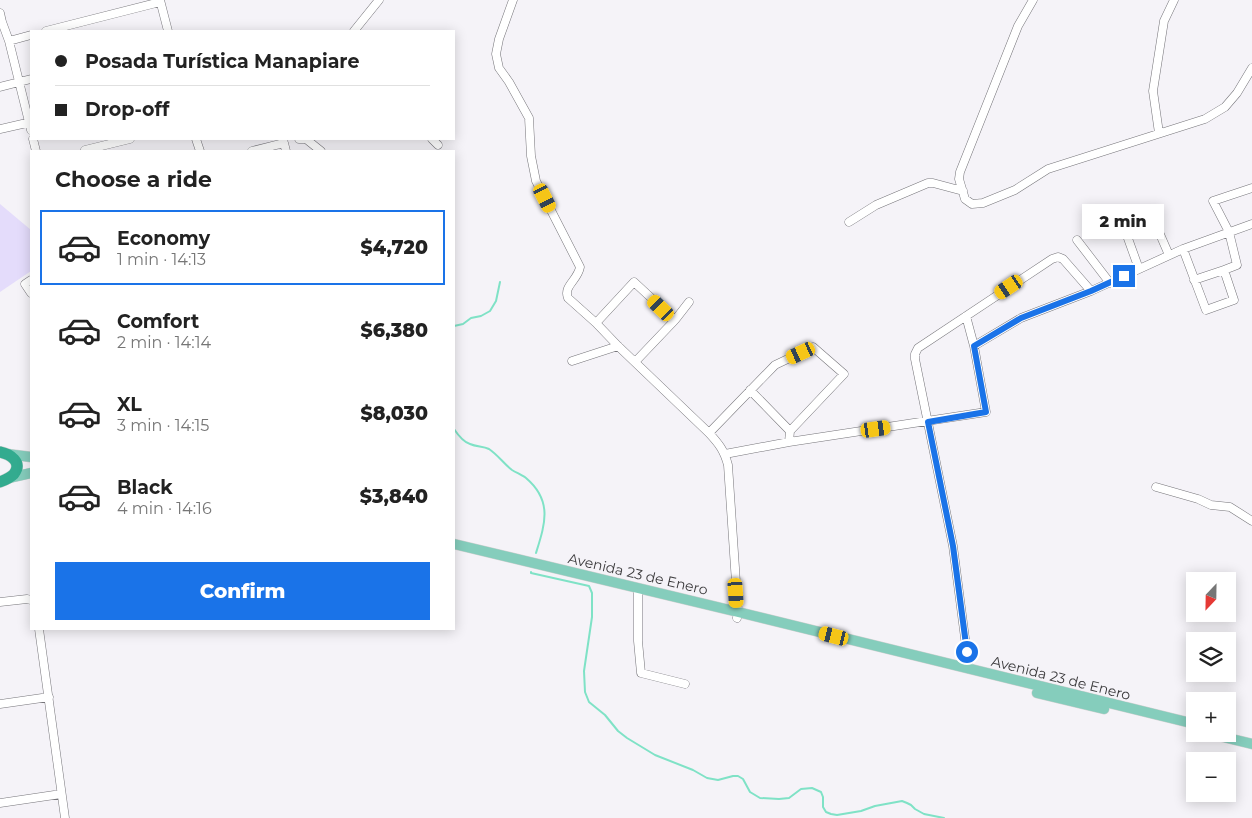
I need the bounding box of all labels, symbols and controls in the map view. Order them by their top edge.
text: Posada Turística Manapiare [85,50,359,73]
text: Drop-off [85,98,169,121]
text: Choose a ride [55,166,212,193]
car [531,181,558,215]
callout: 2 min [1083,204,1165,238]
text: 2 min [1099,212,1147,231]
icon: car [57,225,102,270]
text: Economy [117,227,210,250]
text: $4,720 [360,236,428,259]
text: 1 min · 14:13 [117,250,206,269]
route end [1113,265,1135,287]
car [992,272,1025,302]
car [644,292,677,324]
icon: car [57,308,102,353]
text: Comfort [117,310,199,333]
text: $6,380 [360,319,428,342]
text: 2 min · 14:14 [117,333,211,352]
car [784,340,817,366]
icon: car [57,391,102,436]
text: XL [117,393,142,416]
text: $8,030 [360,402,428,425]
text: 3 min · 14:15 [117,416,209,435]
car [860,419,891,439]
icon: car [57,474,102,519]
text: Black [117,476,173,499]
text: $3,840 [360,485,428,508]
text: 4 min · 14:16 [117,499,212,518]
street label: Avenida 23 de Enero [566,549,710,599]
button: Confirm [55,562,430,620]
north arrow [1186,572,1236,622]
map controls [1186,572,1236,802]
car [727,578,744,608]
car [817,625,850,647]
button: layers [1186,632,1236,682]
route start [956,641,978,663]
street label: Avenida 23 de Enero [990,652,1133,704]
button: + [1186,692,1236,742]
button: − [1186,752,1236,802]

